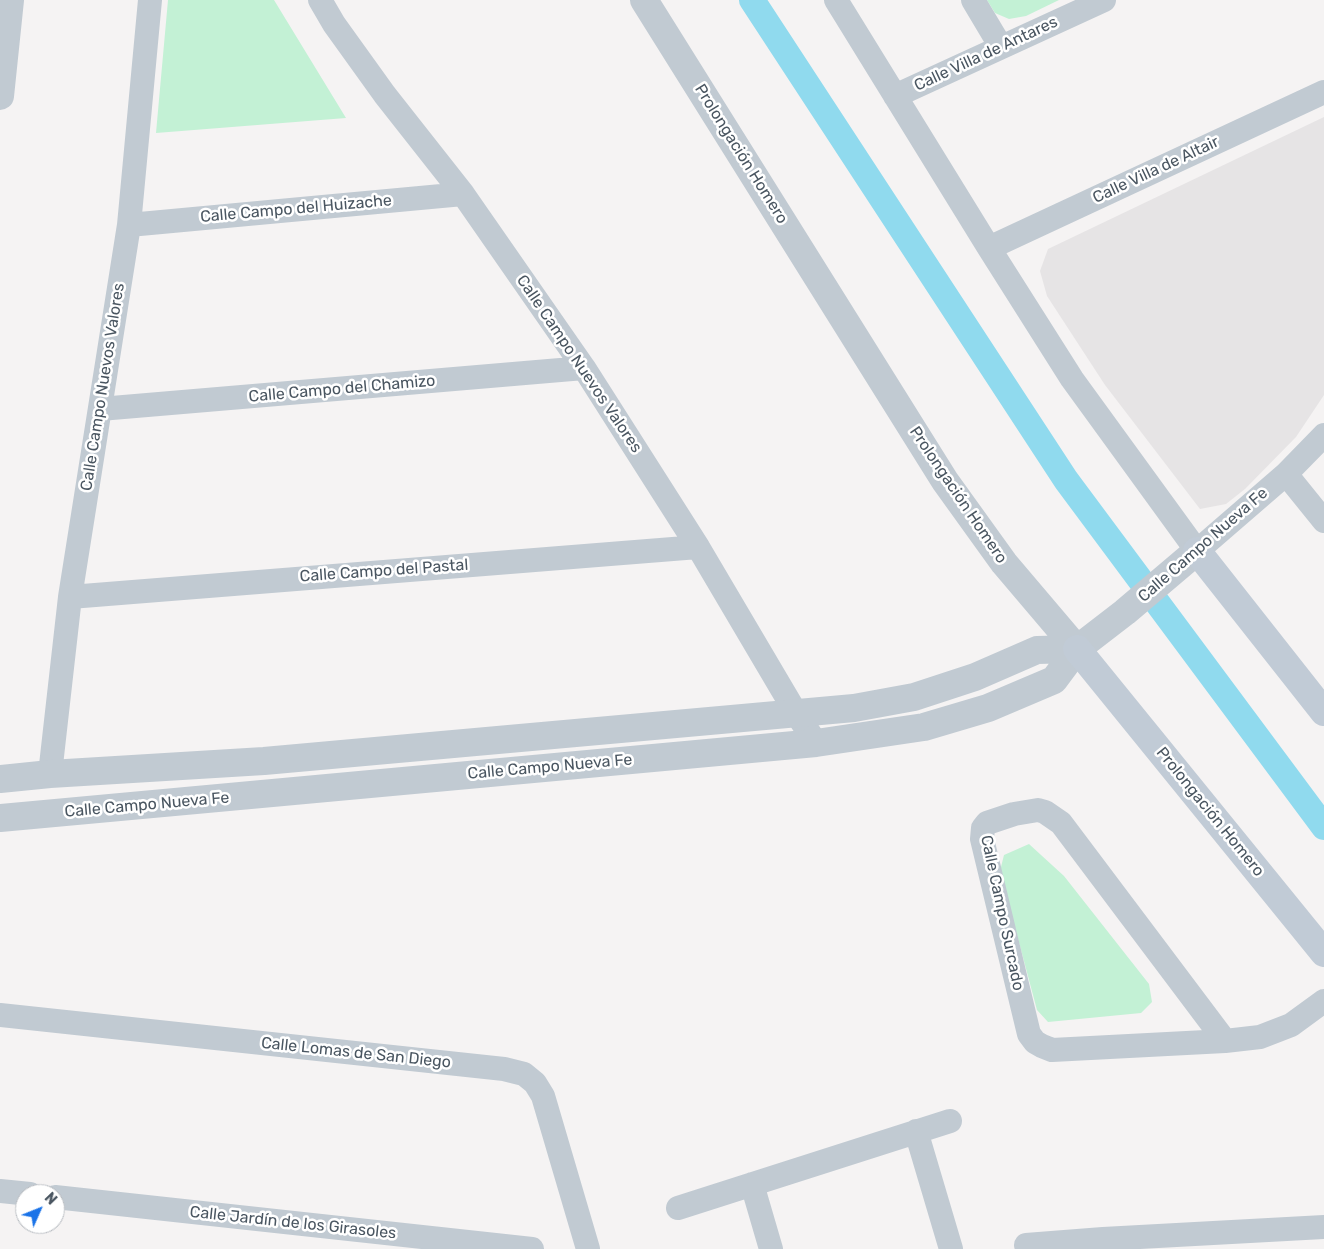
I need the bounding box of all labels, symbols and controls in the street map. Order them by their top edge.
street label: Calle Villa de Antares [911,12,1061,96]
street label: Prolongación Homero [690,81,792,227]
street label: Calle Villa de Altair [1090,132,1222,208]
street label: Calle Campo del Huizache [199,191,393,227]
street label: Calle Campo Nuevos Valores [512,271,646,457]
street label: Calle Campo Nuevos Valores [77,282,129,492]
street label: Calle Campo del Chamizo [248,371,436,407]
street label: Prolongación Homero [905,423,1011,567]
street label: Calle Campo Nueva Fe [1134,484,1272,606]
street label: Calle Campo del Pastal [299,556,469,586]
street label: Prolongación Homero [1152,743,1268,881]
street label: Calle Campo Nueva Fe [467,750,633,784]
street label: Calle Campo Nueva Fe [64,788,230,822]
street label: Calle Campo Surcado [976,834,1028,992]
street label: Calle Lomas de San Diego [260,1033,452,1073]
north arrow [15,1184,65,1234]
text: N [41,1189,60,1208]
street label: Calle Jardín de los Girasoles [189,1203,397,1243]

